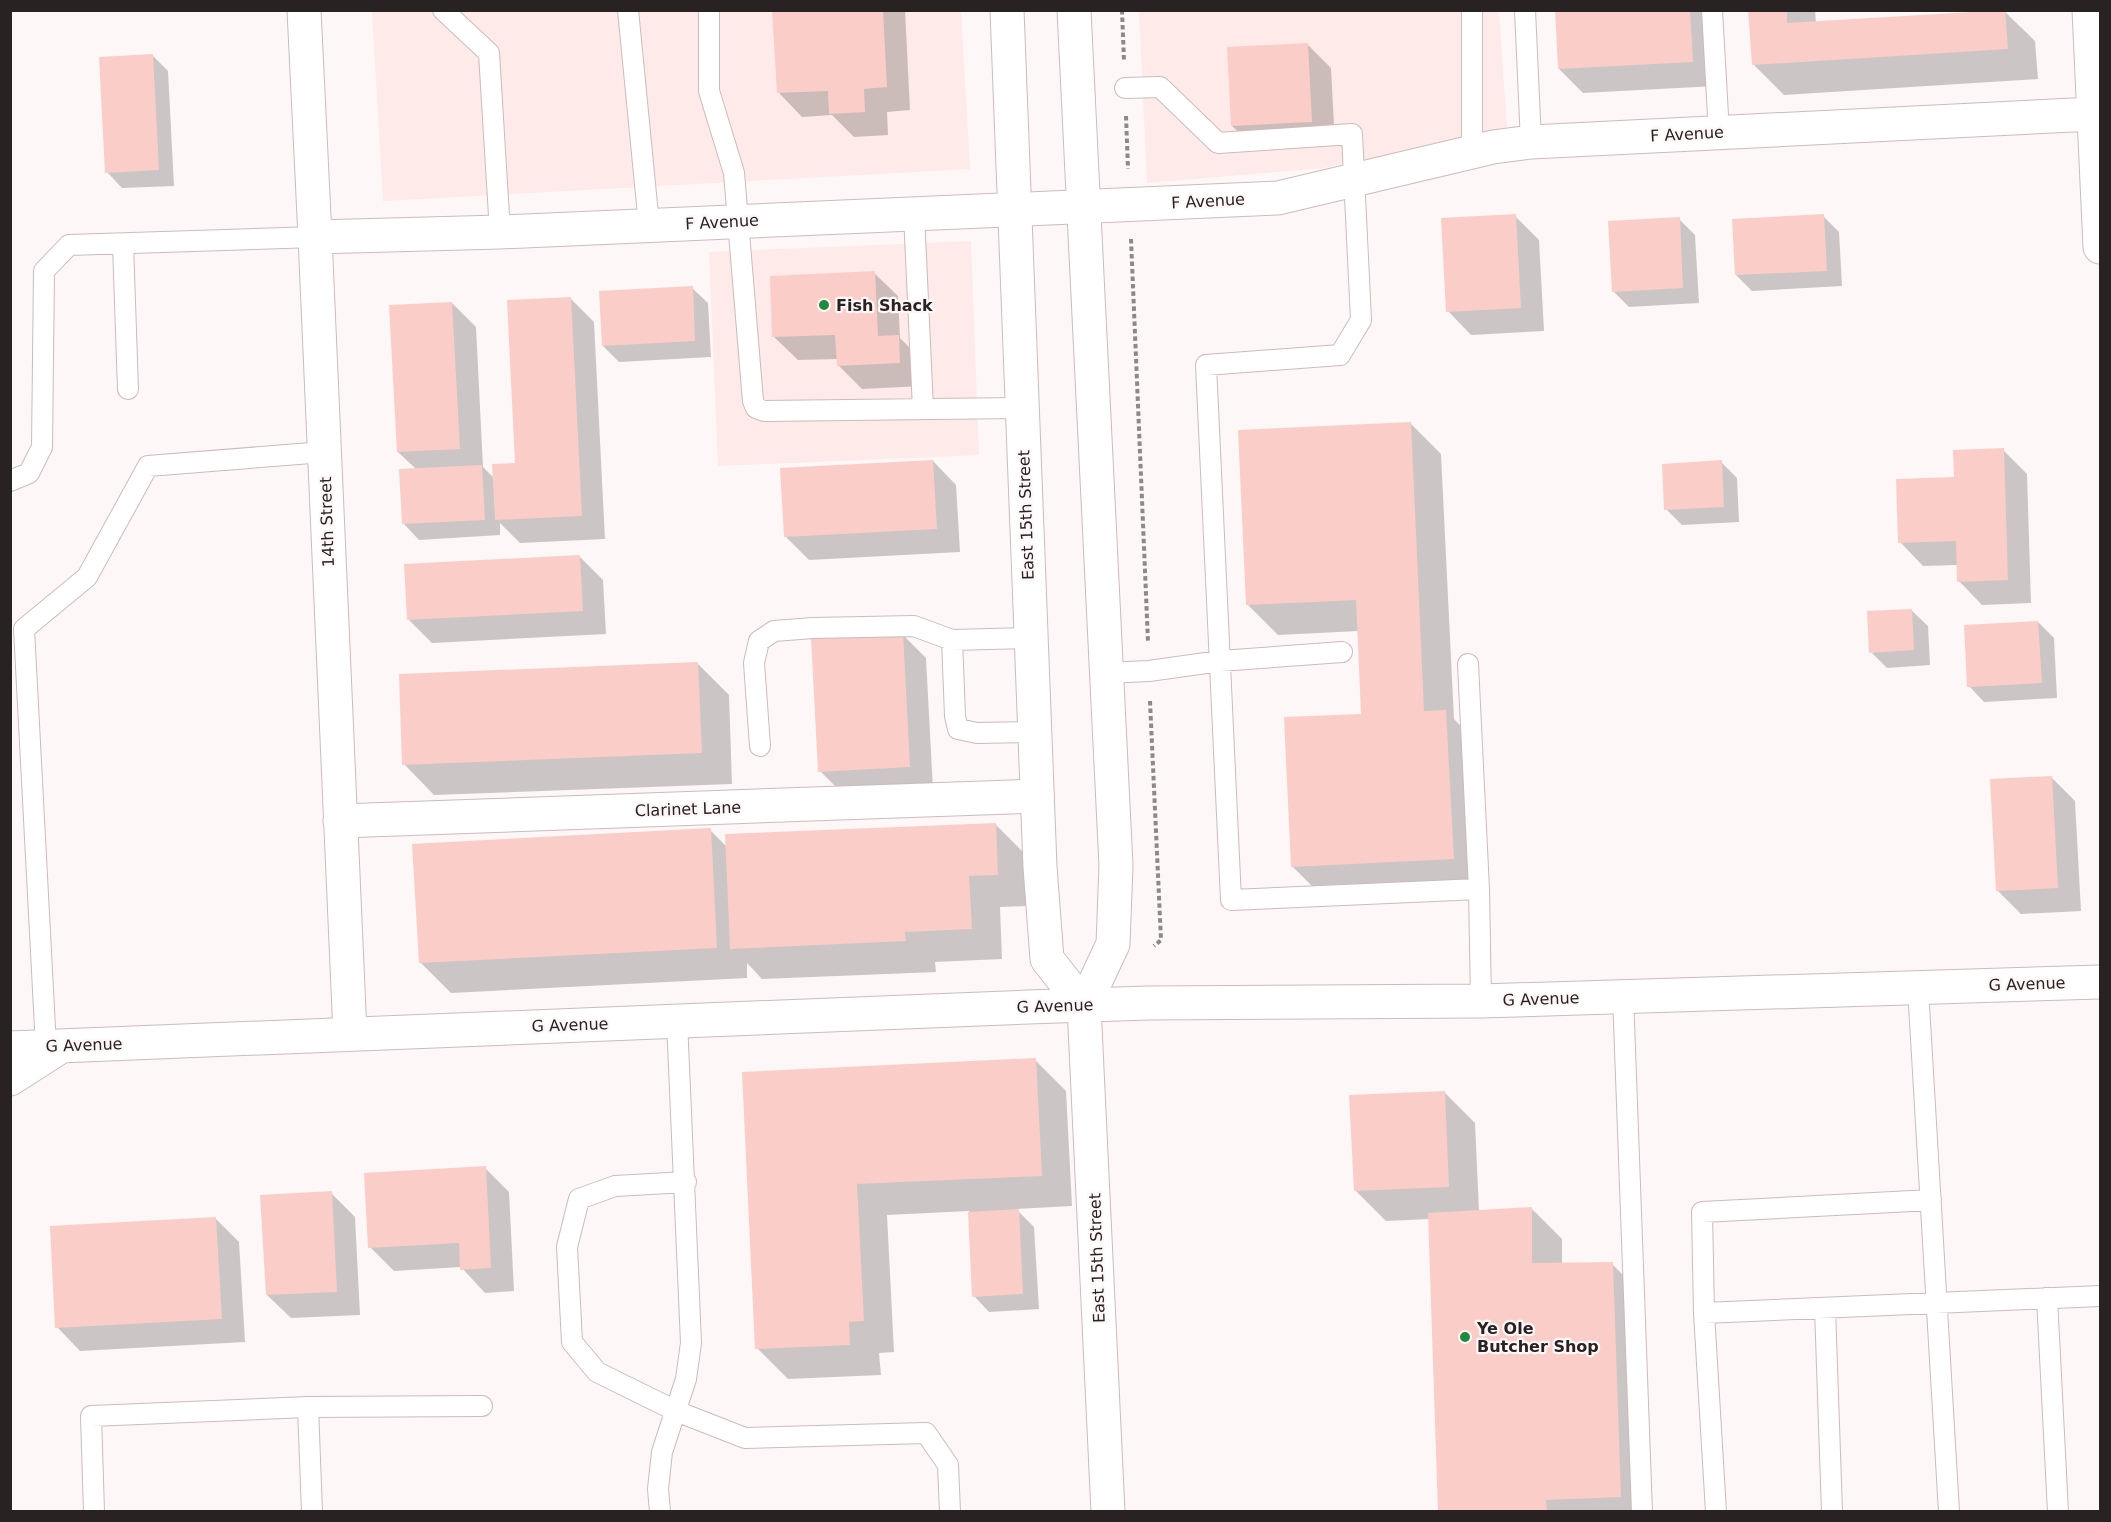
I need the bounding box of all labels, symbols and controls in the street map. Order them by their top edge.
street label: F Avenue [1650,123,1724,145]
street label: F Avenue [1171,190,1245,212]
street label: F Avenue [685,211,759,233]
place label: Fish Shack [836,296,933,315]
marker: Fish Shack [817,298,831,312]
street label: East 15th Street [1014,450,1038,580]
street label: 14th Street [316,476,338,568]
street label: Clarinet Lane [634,798,742,820]
street label: G Avenue [1988,973,2066,995]
street label: G Avenue [1502,988,1580,1010]
street label: G Avenue [1016,995,1094,1017]
street label: G Avenue [531,1014,609,1036]
street label: G Avenue [45,1034,123,1056]
street label: East 15th Street [1085,1193,1109,1323]
place label: Ye Ole Butcher Shop [1476,1319,1599,1356]
marker: Ye Ole Butcher Shop [1458,1330,1472,1344]

